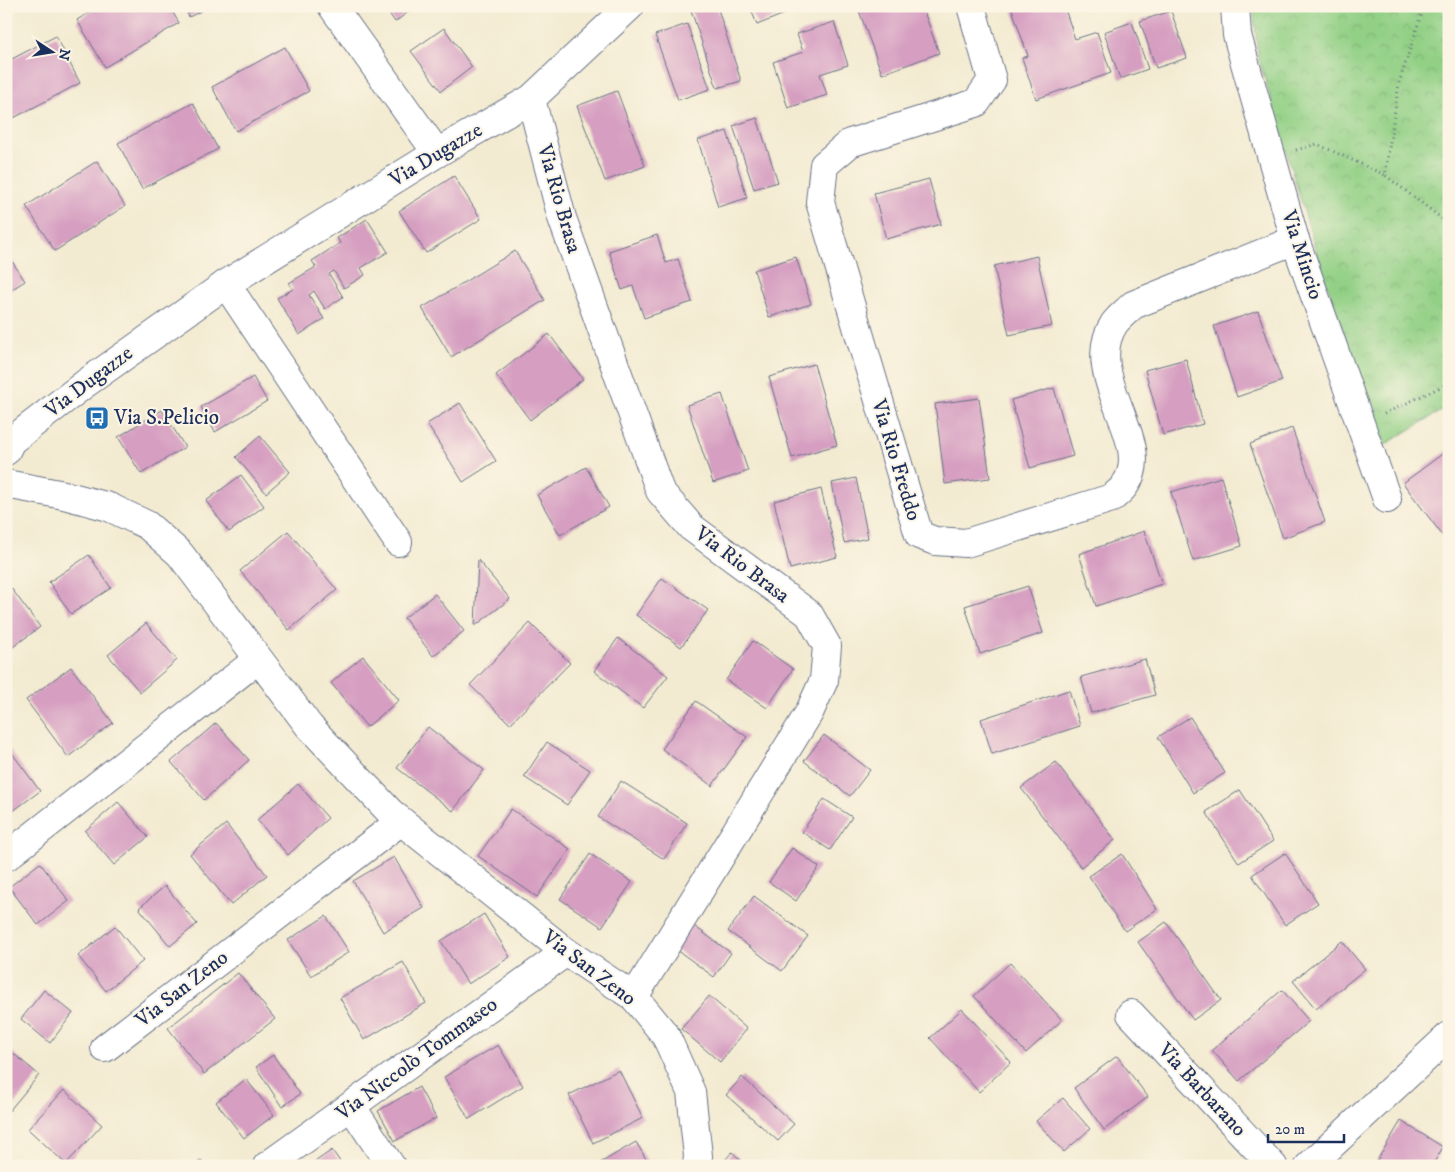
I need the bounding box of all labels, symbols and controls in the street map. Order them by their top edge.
north arrow [28,28,78,78]
text: N [54,47,74,62]
street label: Via Dugazze [384,117,487,193]
street label: Via Rio Brasa [531,141,587,256]
street label: Via Mincio [1275,206,1329,303]
street label: Via Dugazze [39,340,139,424]
street label: Via Rio Freddo [865,395,927,524]
bus stop icon: Via S.Pelicio [84,405,110,431]
place label: Via S.Pelicio [113,405,219,431]
street label: Via Rio Brasa [689,520,795,609]
street label: Via San Zeno [536,924,641,1012]
street label: Via San Zeno [130,945,234,1034]
street label: Via Niccolò Tommaseo [330,992,503,1127]
street label: Via Barbarano [1151,1037,1252,1142]
scale bar [1268,1112,1344,1144]
text: 20 m [1275,1120,1305,1139]

